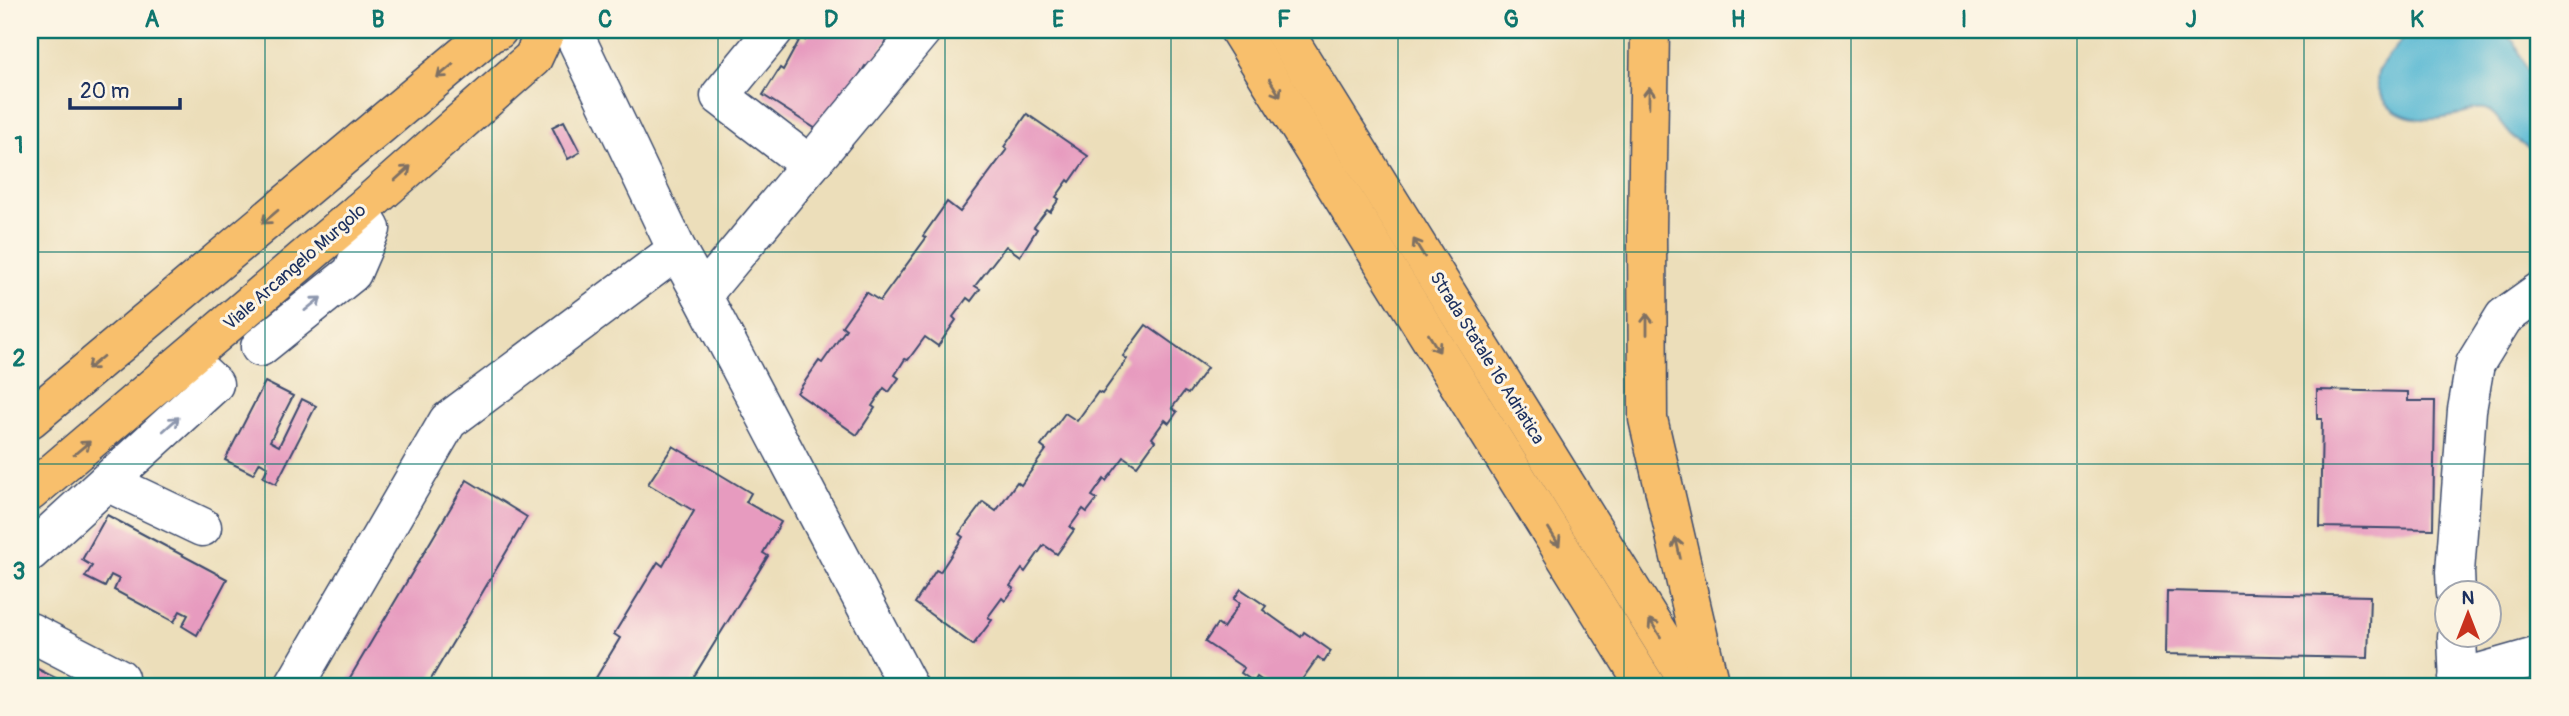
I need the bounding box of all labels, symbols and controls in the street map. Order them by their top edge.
text: A [145,5,160,34]
text: B [371,5,385,34]
text: C [598,5,612,34]
text: D [824,5,838,34]
text: E [1052,5,1064,34]
text: F [1277,5,1291,34]
text: G [1503,5,1519,34]
text: H [1731,5,1745,34]
text: I [1961,5,1967,34]
text: J [2185,5,2197,34]
text: K [2410,5,2424,34]
one-way arrow [436,64,454,79]
scale bar [70,66,180,110]
one-way arrow [1268,77,1282,97]
text: 20 m [80,78,129,105]
one-way arrow [1643,85,1656,108]
text: 1 [15,131,24,160]
one-way arrow [394,165,412,181]
street label: Viale Arcangelo Murgolo [219,199,371,335]
one-way arrow [261,209,279,225]
one-way arrow [1411,238,1425,258]
street label: Strada Statale 16 Adriatica [1424,267,1550,449]
one-way arrow [304,296,322,312]
one-way arrow [1640,313,1654,336]
one-way arrow [1427,333,1441,353]
text: 2 [13,344,26,373]
one-way arrow [87,355,105,371]
one-way arrow [162,415,179,432]
one-way arrow [72,440,90,456]
one-way arrow [1547,526,1561,546]
one-way arrow [1671,537,1684,560]
text: 3 [13,557,25,586]
north arrow [2432,580,2502,650]
text: N [2462,586,2475,610]
one-way arrow [1648,619,1662,639]

